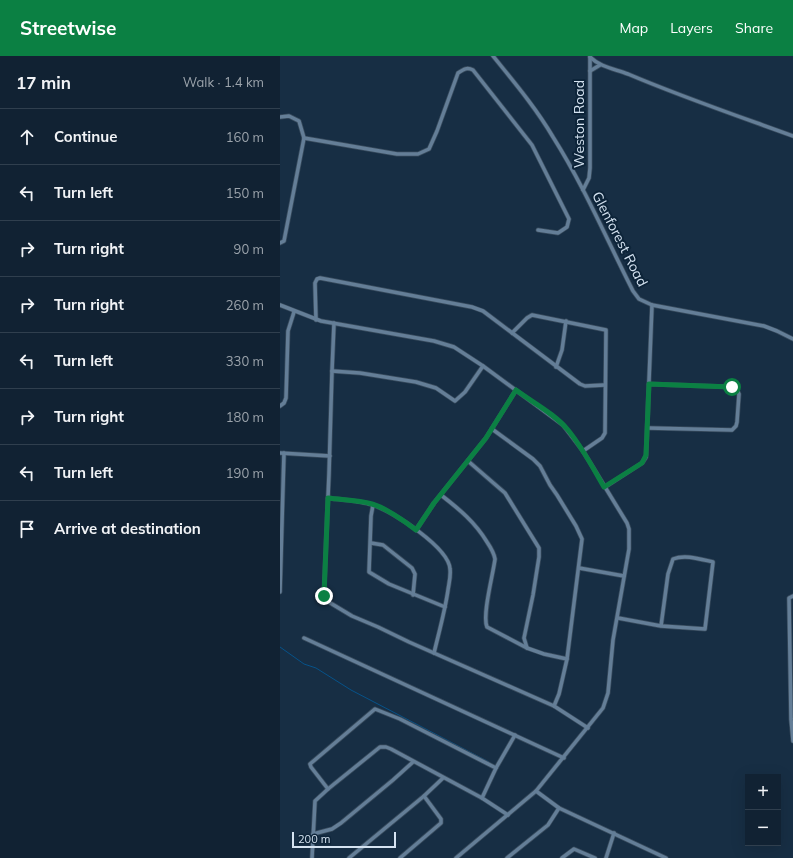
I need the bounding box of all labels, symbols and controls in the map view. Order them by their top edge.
text: Streetwise [20,16,116,40]
text: Map [619,19,648,37]
text: Layers [670,19,713,37]
text: Share [735,19,773,37]
text: 17 min [16,72,71,93]
text: Walk · 1.4 km [183,74,264,90]
street label: Weston Road [570,80,588,168]
icon: ahead [16,126,38,148]
text: Continue [54,127,117,146]
text: 160 m [226,129,264,145]
icon: left [16,182,38,204]
text: Turn left [54,183,113,202]
text: 150 m [226,185,264,201]
street label: Glenforest Road [588,188,652,290]
icon: right [16,238,38,260]
text: Turn right [54,239,124,258]
text: 90 m [234,241,264,257]
icon: right [16,294,38,316]
text: Turn right [54,295,124,314]
text: 260 m [226,297,264,313]
icon: left [16,350,38,372]
text: Turn left [54,351,113,370]
text: 330 m [226,353,264,369]
route start [723,378,741,396]
icon: right [16,406,38,428]
text: Turn right [54,407,124,426]
text: 180 m [226,409,264,425]
icon: left [16,462,38,484]
text: Turn left [54,463,113,482]
text: 190 m [226,465,264,481]
icon: arrive [16,518,38,540]
text: Arrive at destination [54,519,201,538]
route end [315,587,333,605]
map controls [745,774,781,846]
button: + [745,774,781,810]
button: − [745,810,781,846]
scale bar [292,830,396,849]
text: 200 m [298,832,330,846]

